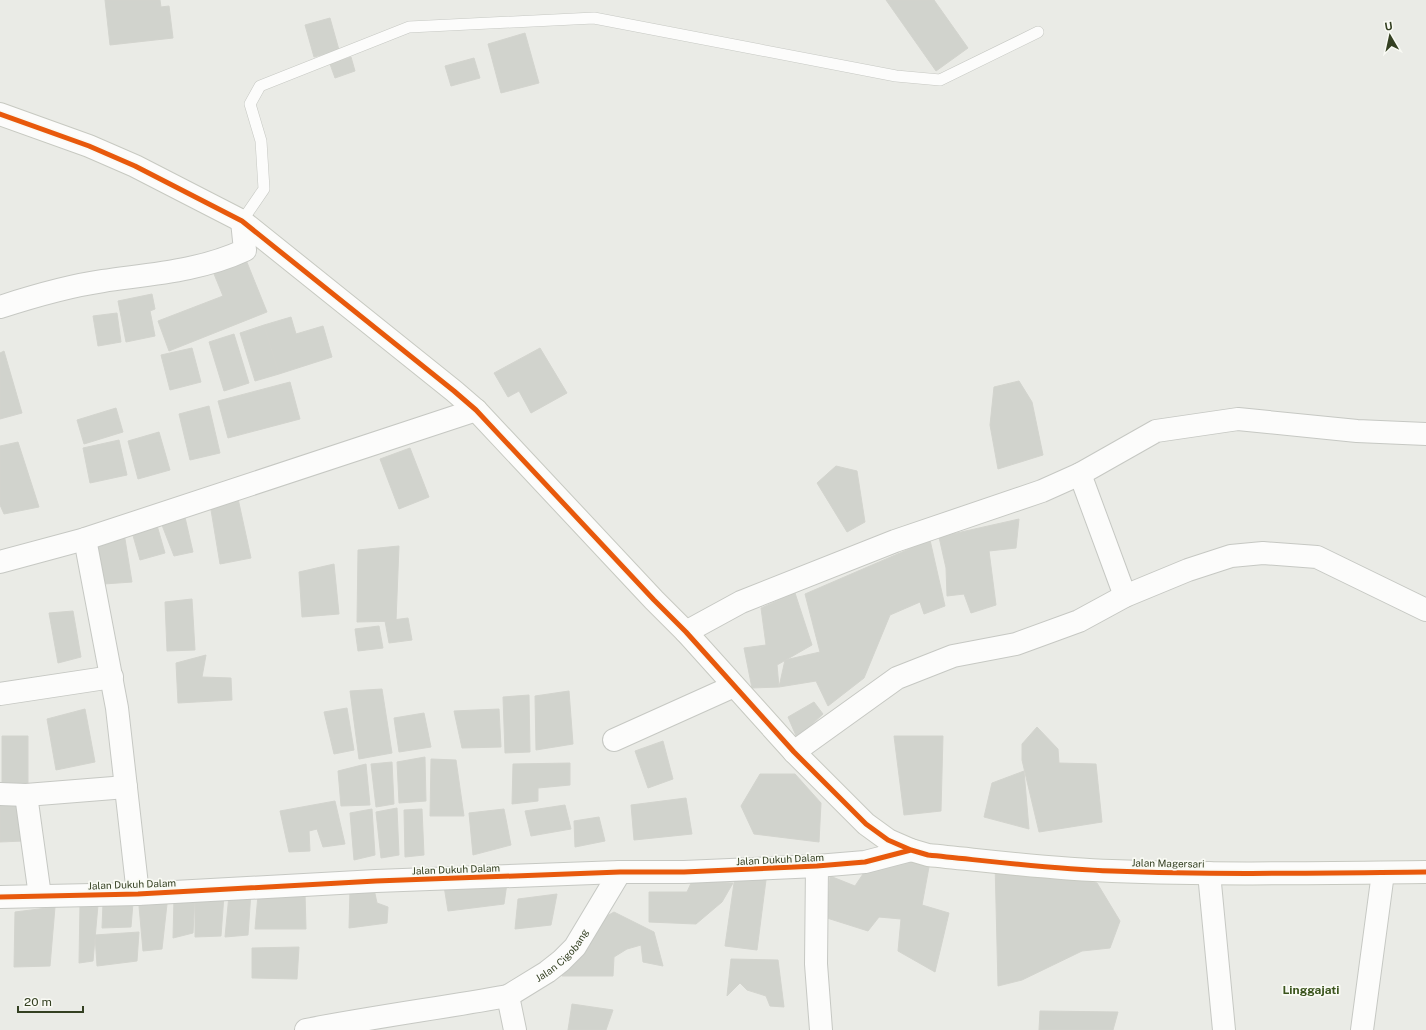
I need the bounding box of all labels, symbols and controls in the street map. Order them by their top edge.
north arrow [1370,16,1410,56]
text: U [1384,20,1393,33]
street label: Jalan Dukuh Dalam [736,851,824,867]
street label: Jalan Magersari [1131,856,1205,870]
street label: Jalan Dukuh Dalam [412,861,500,877]
street label: Jalan Dukuh Dalam [88,876,176,892]
street label: Jalan Cigobang [533,927,591,984]
district label: Linggajati [1282,983,1340,997]
scale bar [18,988,83,1014]
text: 20 m [24,995,52,1009]

